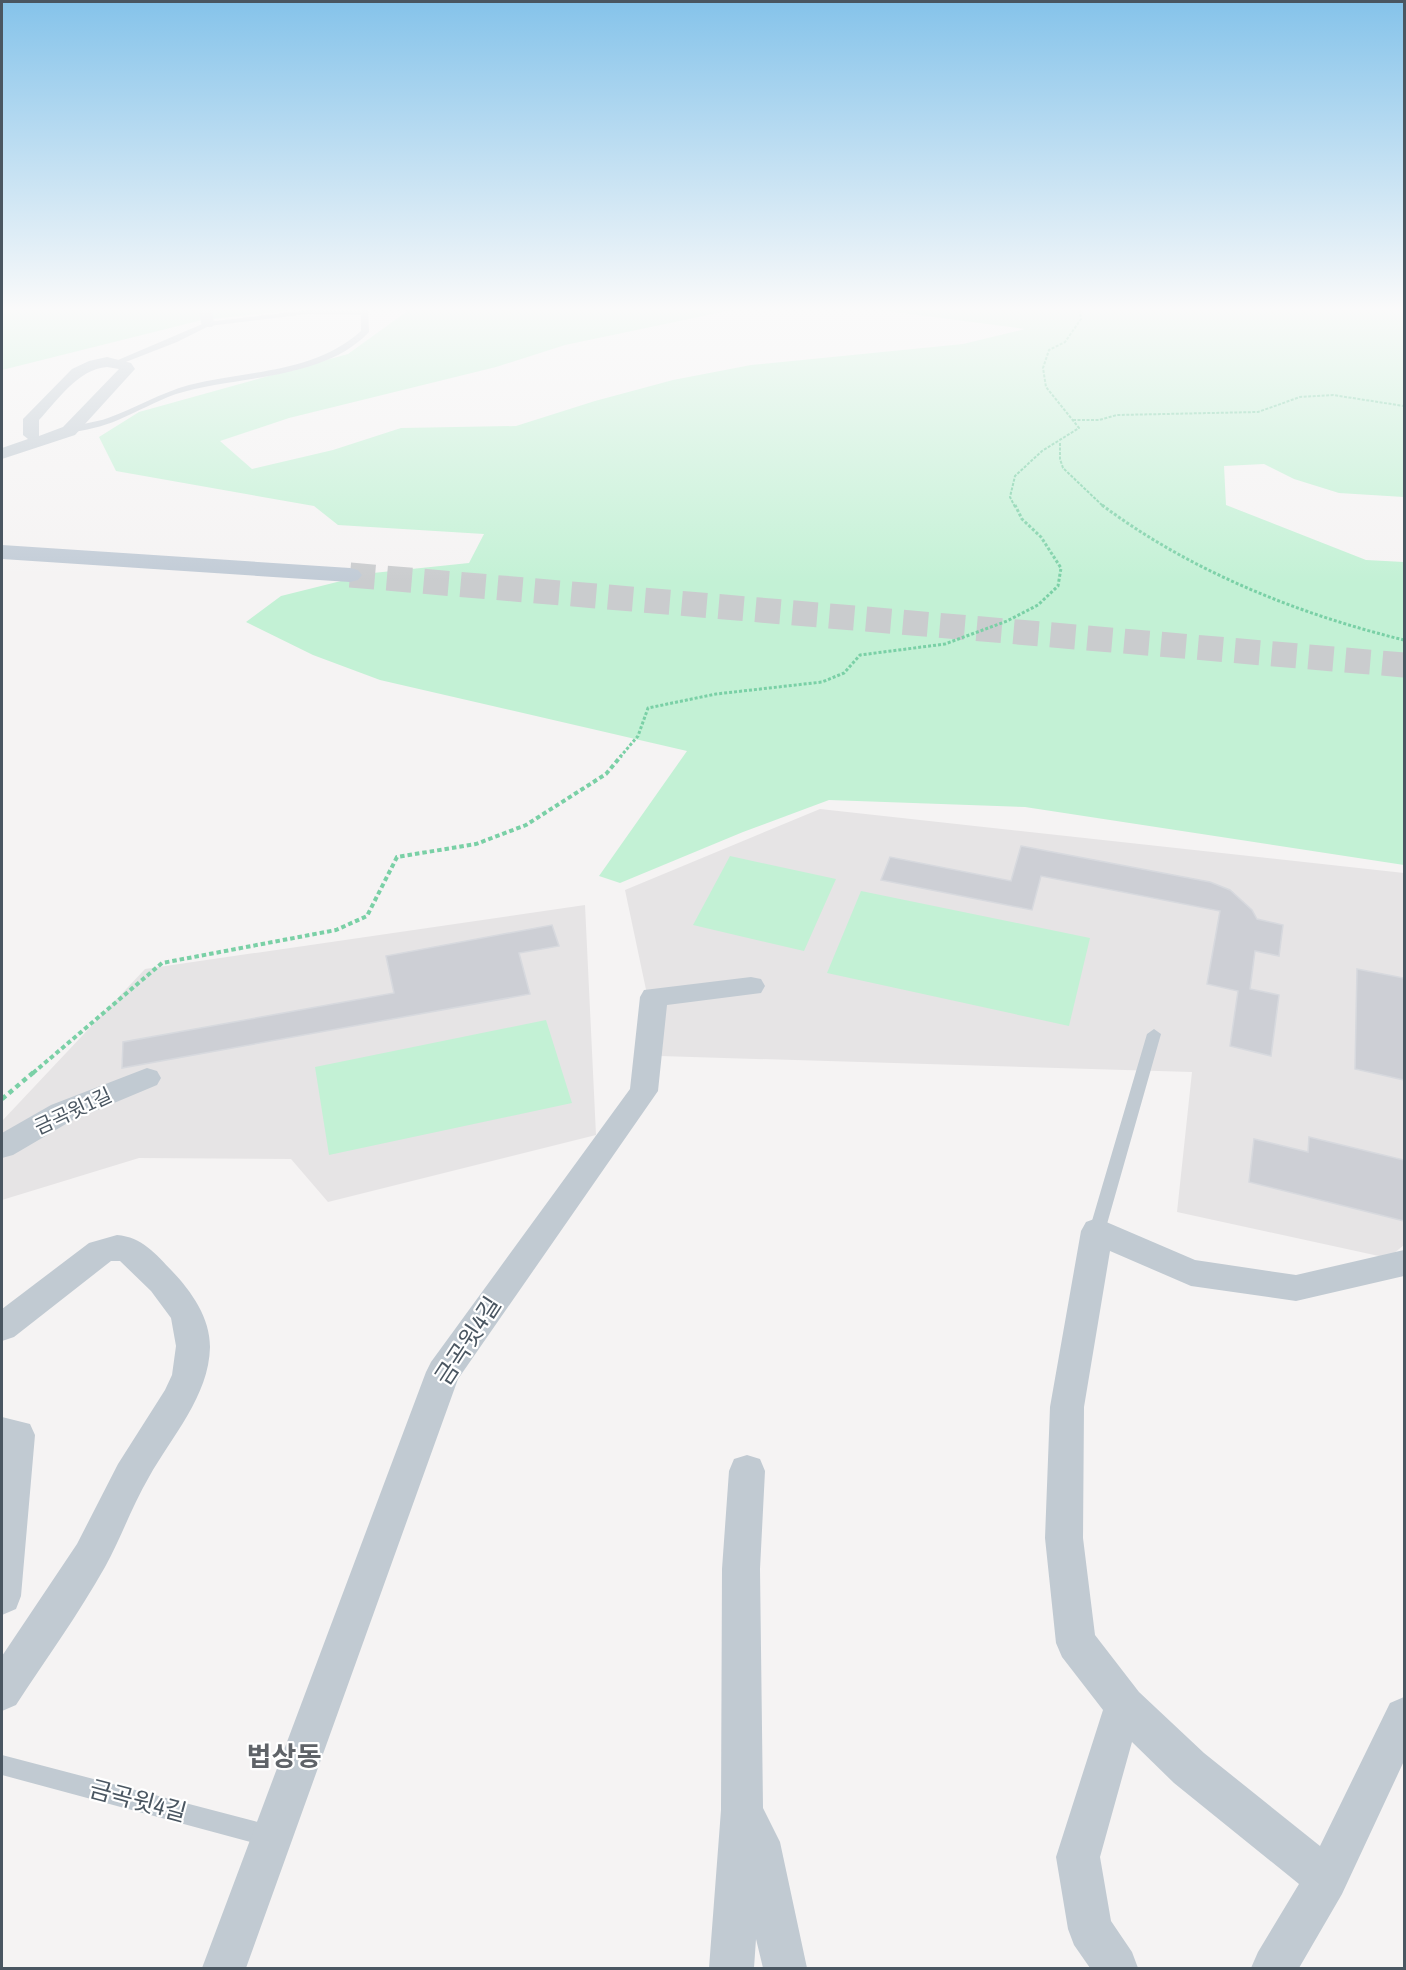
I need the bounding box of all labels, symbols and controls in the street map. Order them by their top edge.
street label: 금곡윗1길 [30,1081,116,1140]
street label: 금곡윗4길 [427,1290,508,1391]
district label: 법상동 [247,1738,321,1774]
street label: 금곡윗4길 [86,1772,190,1828]

